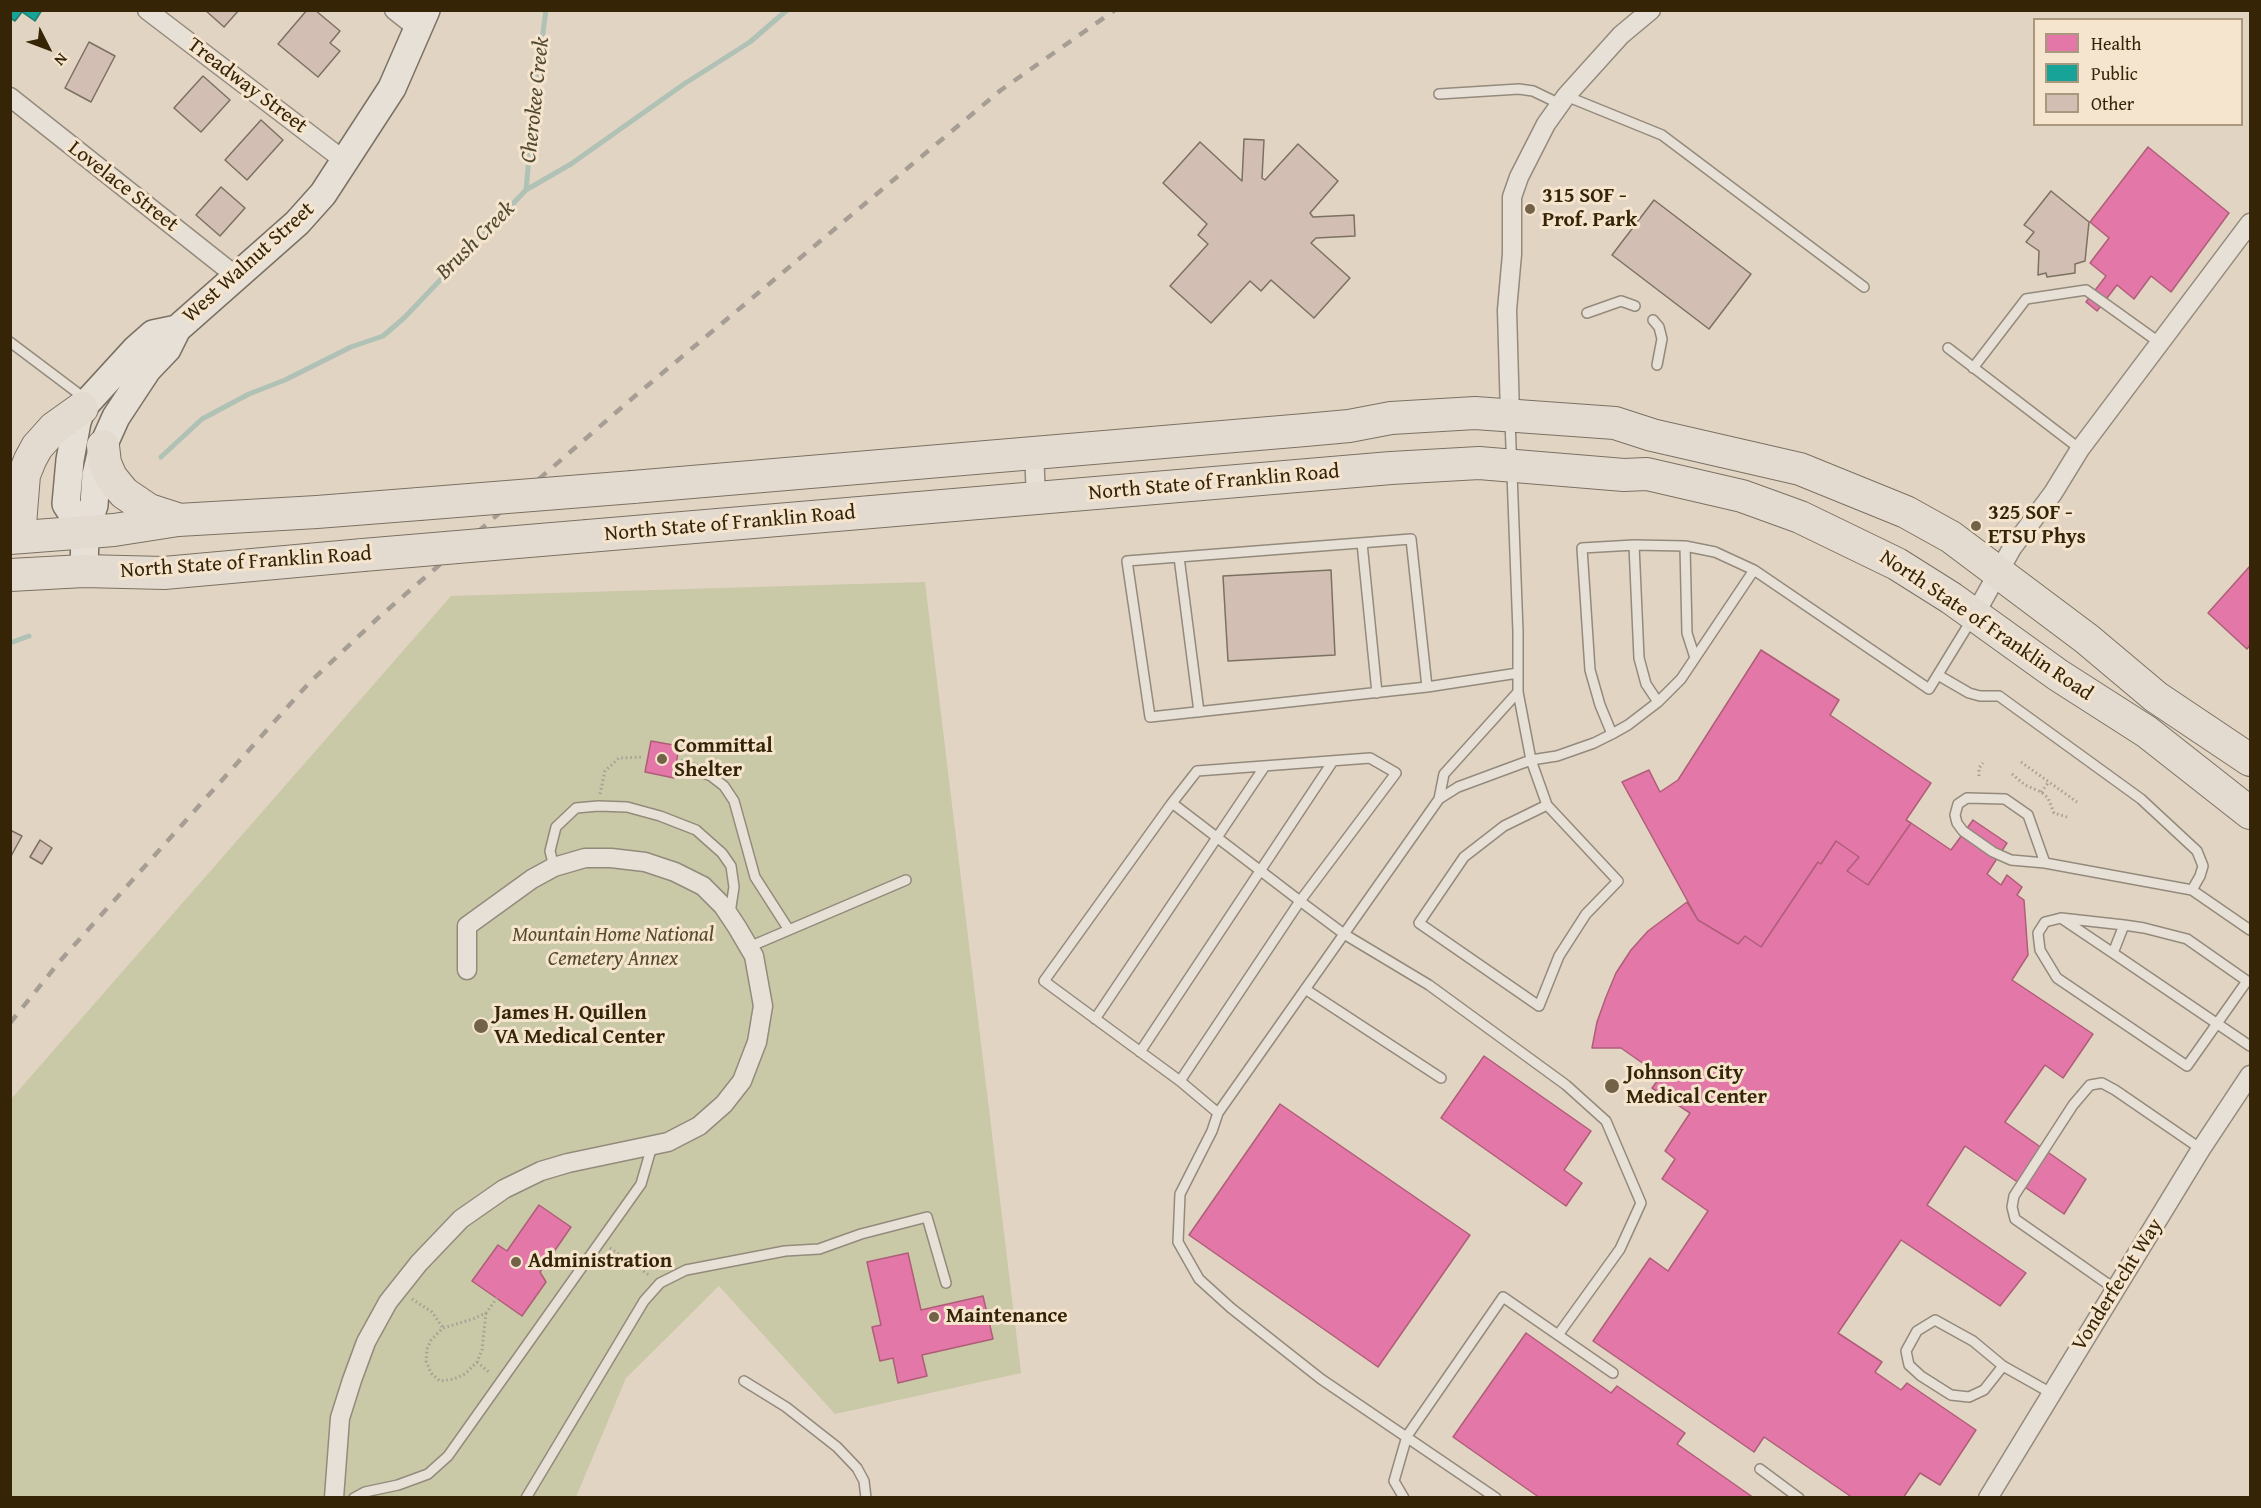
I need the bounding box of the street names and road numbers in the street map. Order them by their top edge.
street label: Treadway Street [182,33,312,139]
street label: Lovelace Street [63,136,183,238]
street label: West Walnut Street [178,197,320,329]
street label: North State of Franklin Road [1088,459,1340,507]
street label: North State of Franklin Road [604,500,856,548]
street label: North State of Franklin Road [120,542,372,584]
street label: North State of Franklin Road [1875,545,2097,707]
street label: Vonderfecht Way [2067,1214,2169,1356]

